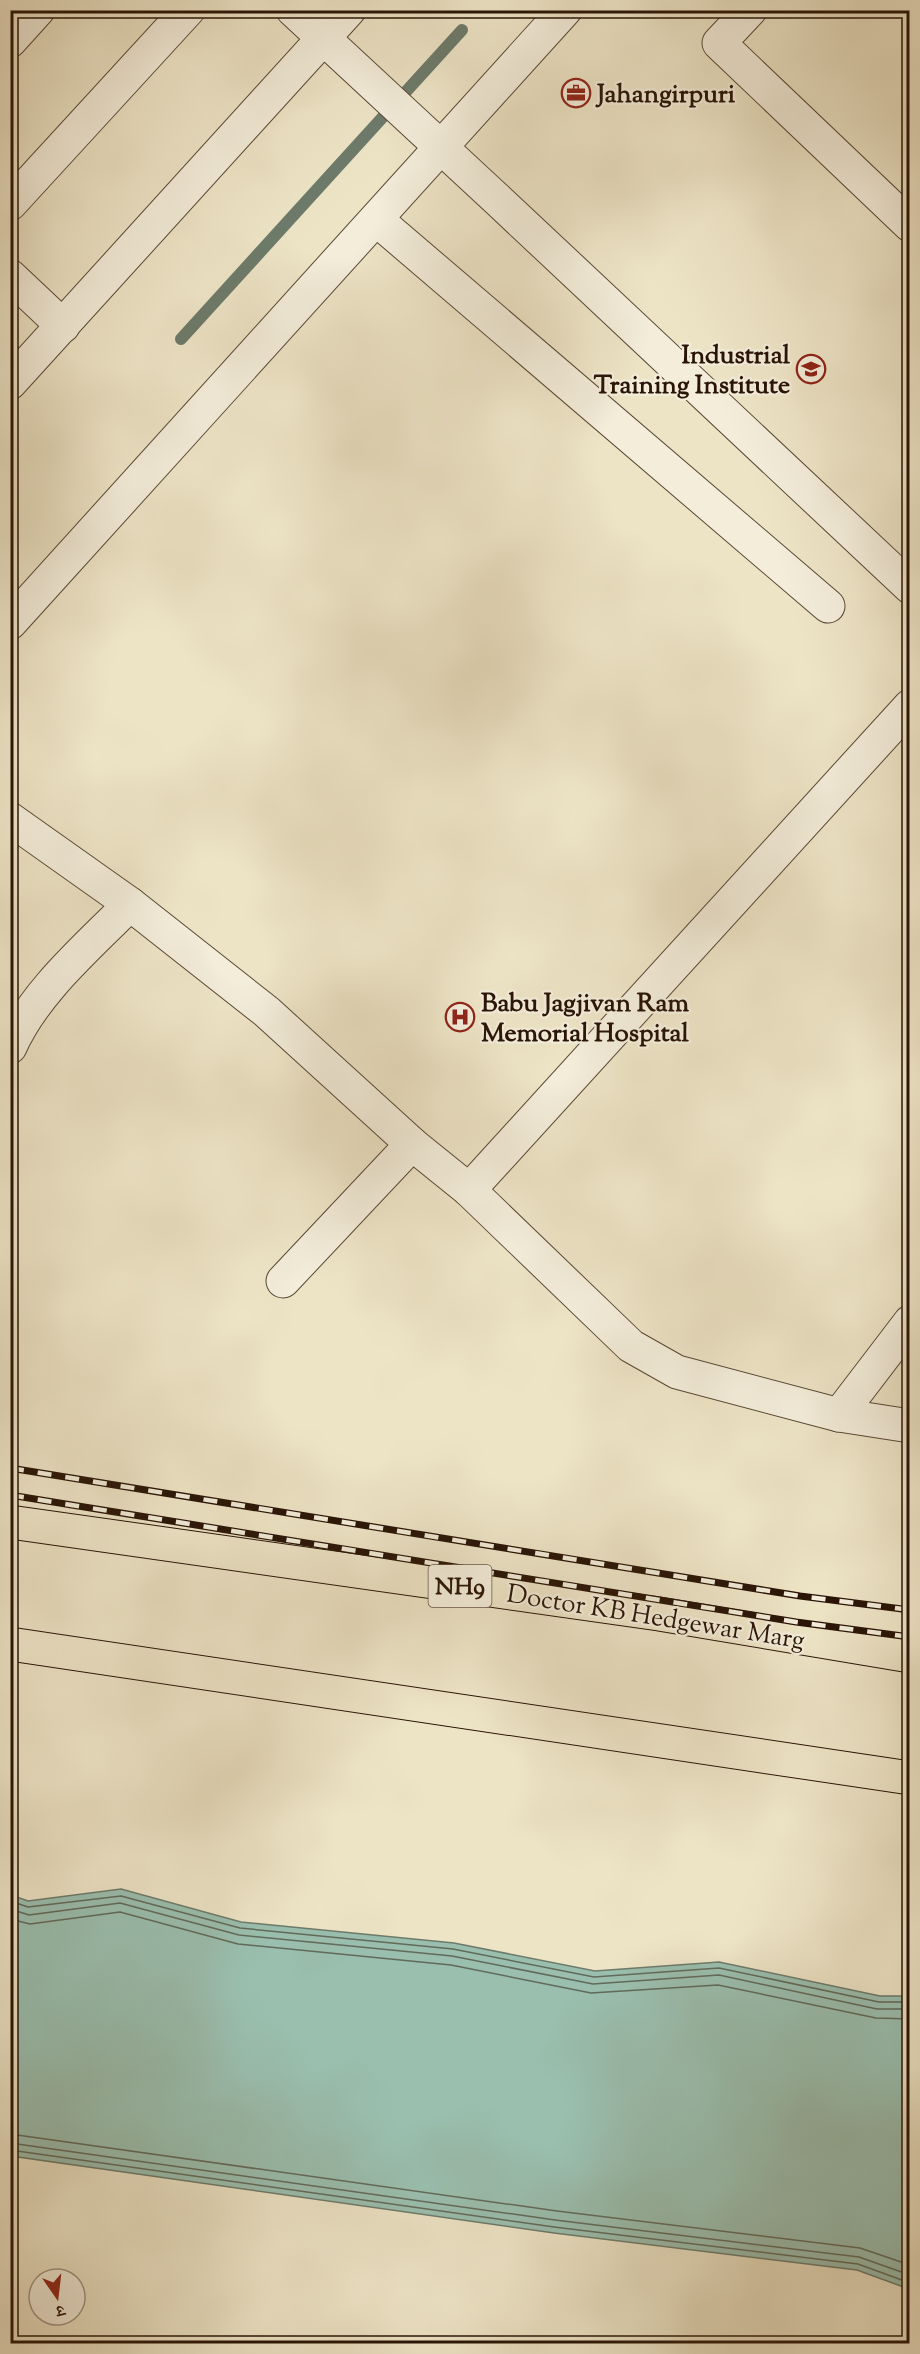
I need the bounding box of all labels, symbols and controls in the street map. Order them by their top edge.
office icon: Jahangirpuri [560,77,592,109]
place label: Jahangirpuri [595,77,736,114]
place label: Industrial Training Institute [594,338,791,405]
school or university icon: Industrial Training Institute [795,353,827,385]
place label: Babu Jagjivan Ram Memorial Hospital [481,986,690,1053]
hospital icon: Babu Jagjivan Ram Memorial Hospital [444,1001,476,1033]
road number: NH9 [428,1565,492,1607]
street label: Doctor KB Hedgewar Marg [504,1577,807,1660]
north arrow [27,2267,87,2327]
text: उ [51,2297,68,2322]

